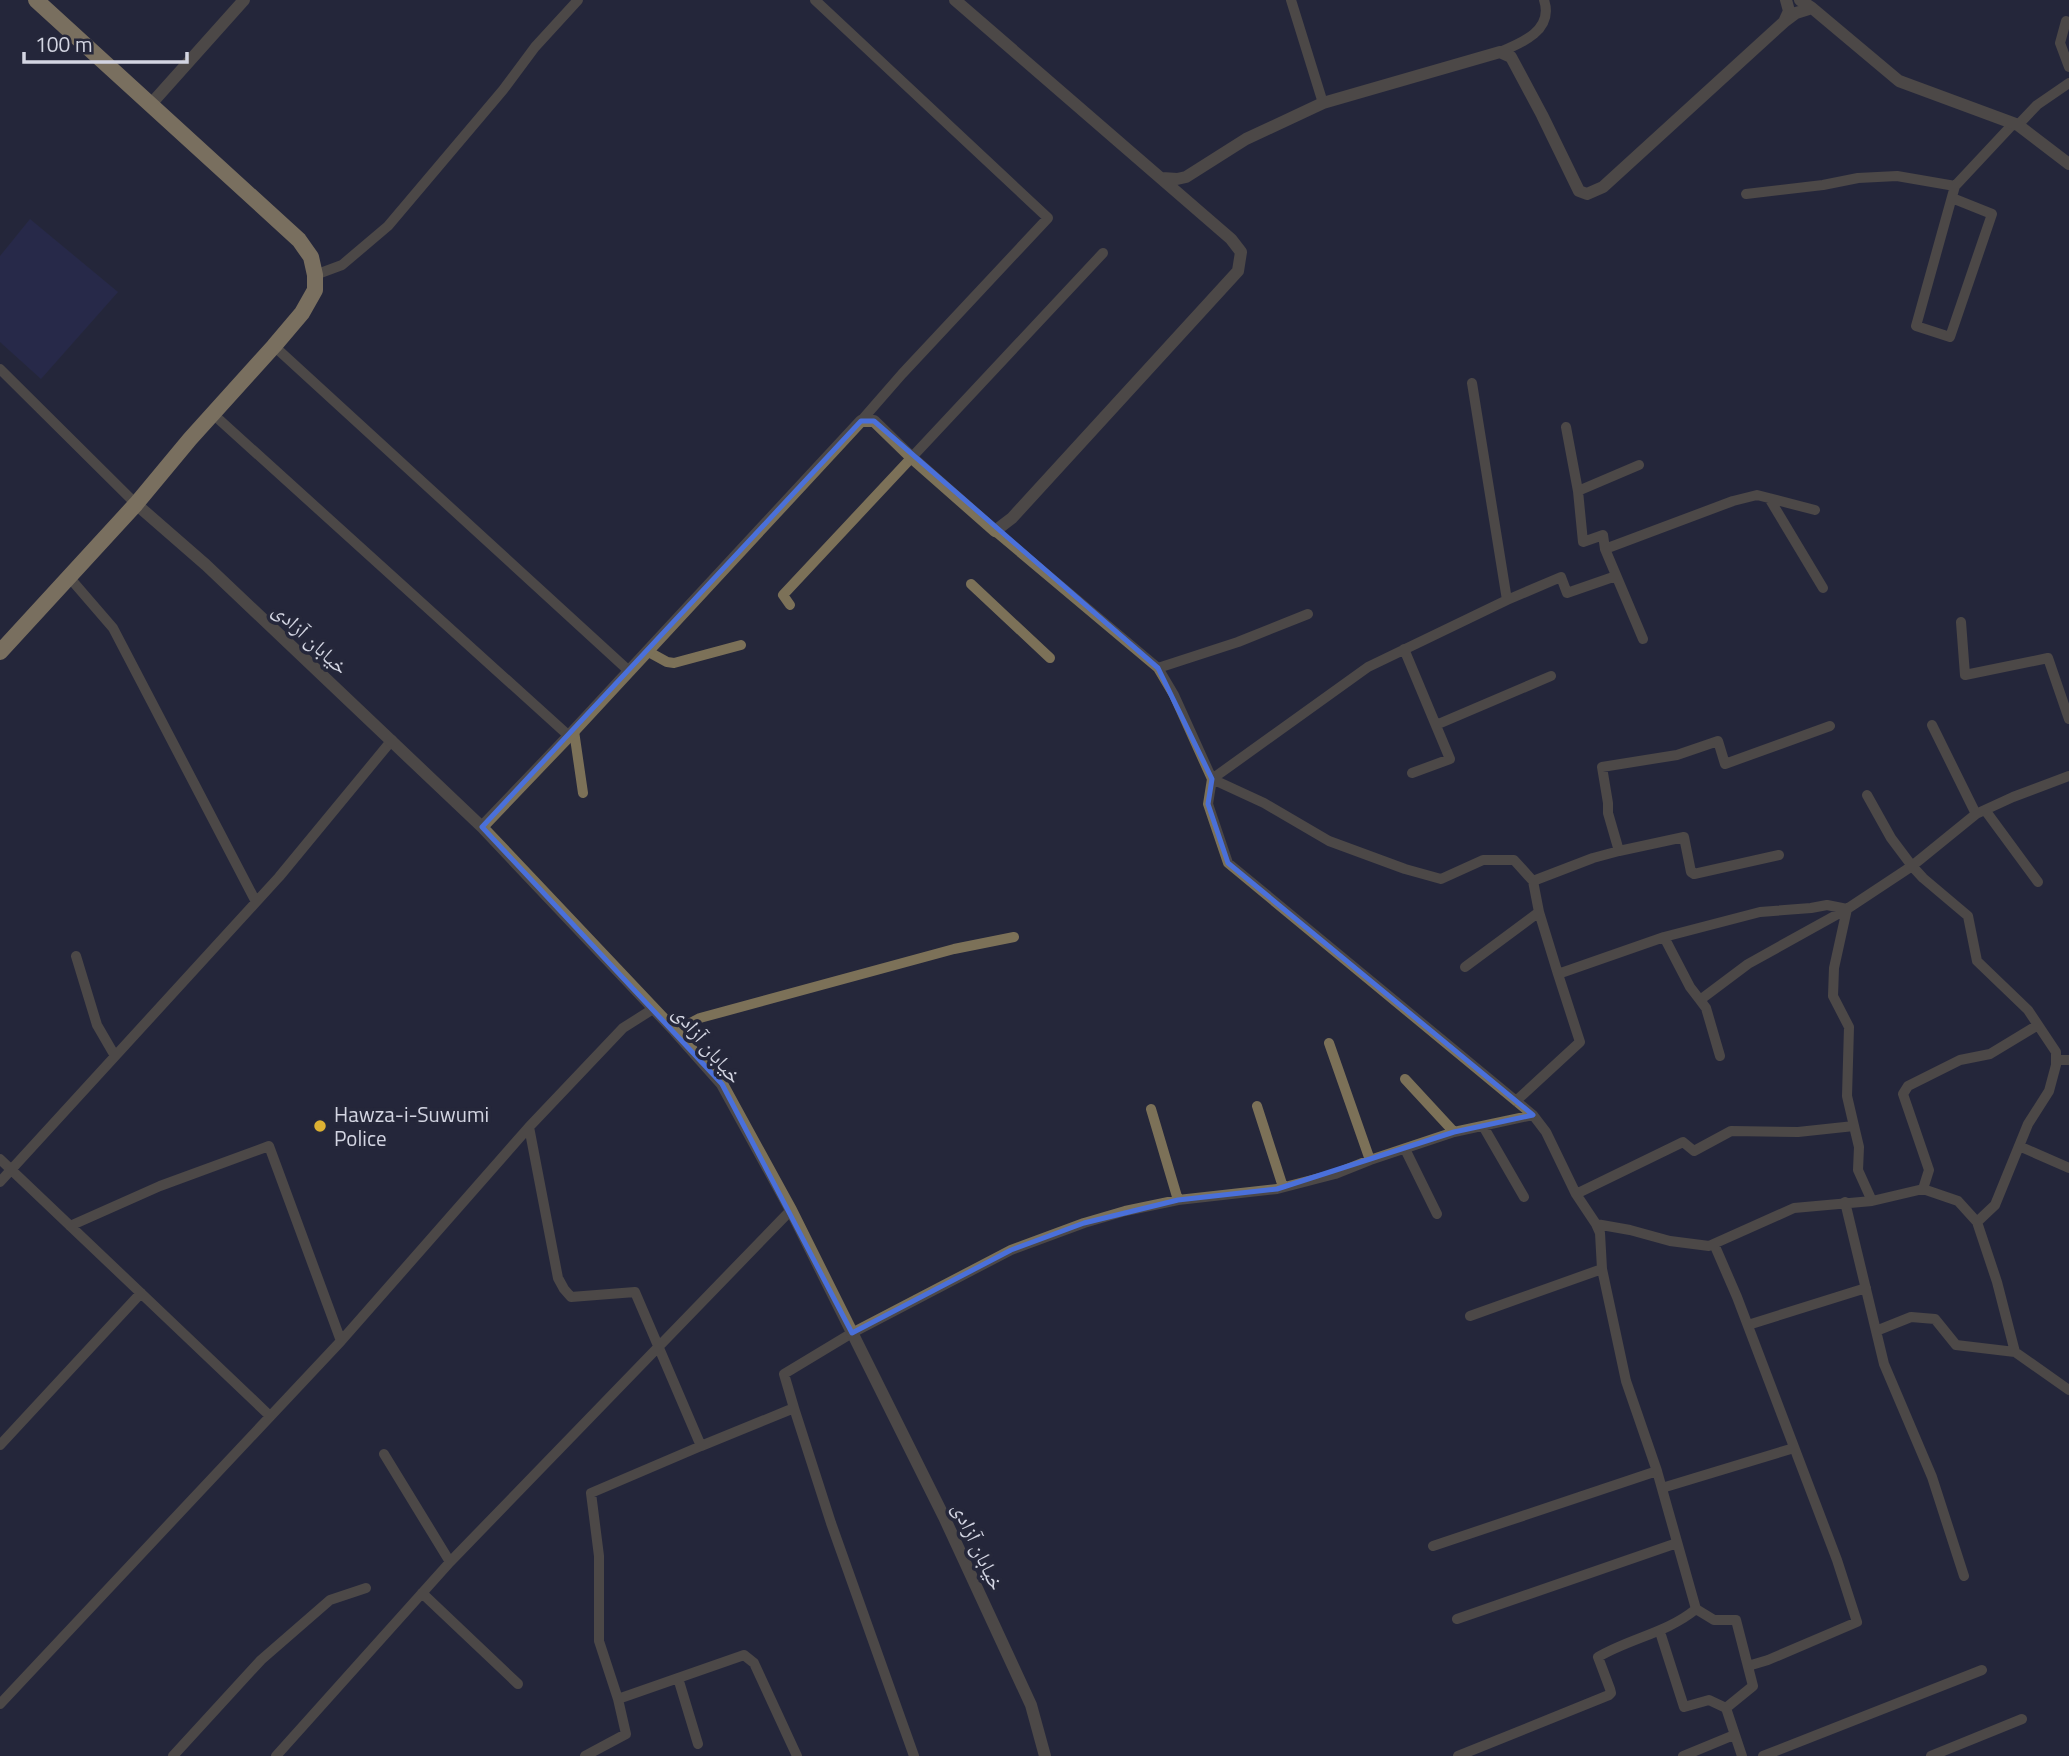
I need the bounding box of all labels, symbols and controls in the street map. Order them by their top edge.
scale bar [24,21,187,65]
text: 100 m [35,28,92,60]
street label: خیابان آزادی [266,594,356,682]
street label: خیابان آزادی [666,998,750,1090]
place label: Hawza-i-Suwumi Police [334,1098,489,1154]
marker: Hawza-i-Suwumi Police [312,1118,328,1134]
street label: خیابان آزادی [945,1497,1013,1595]

